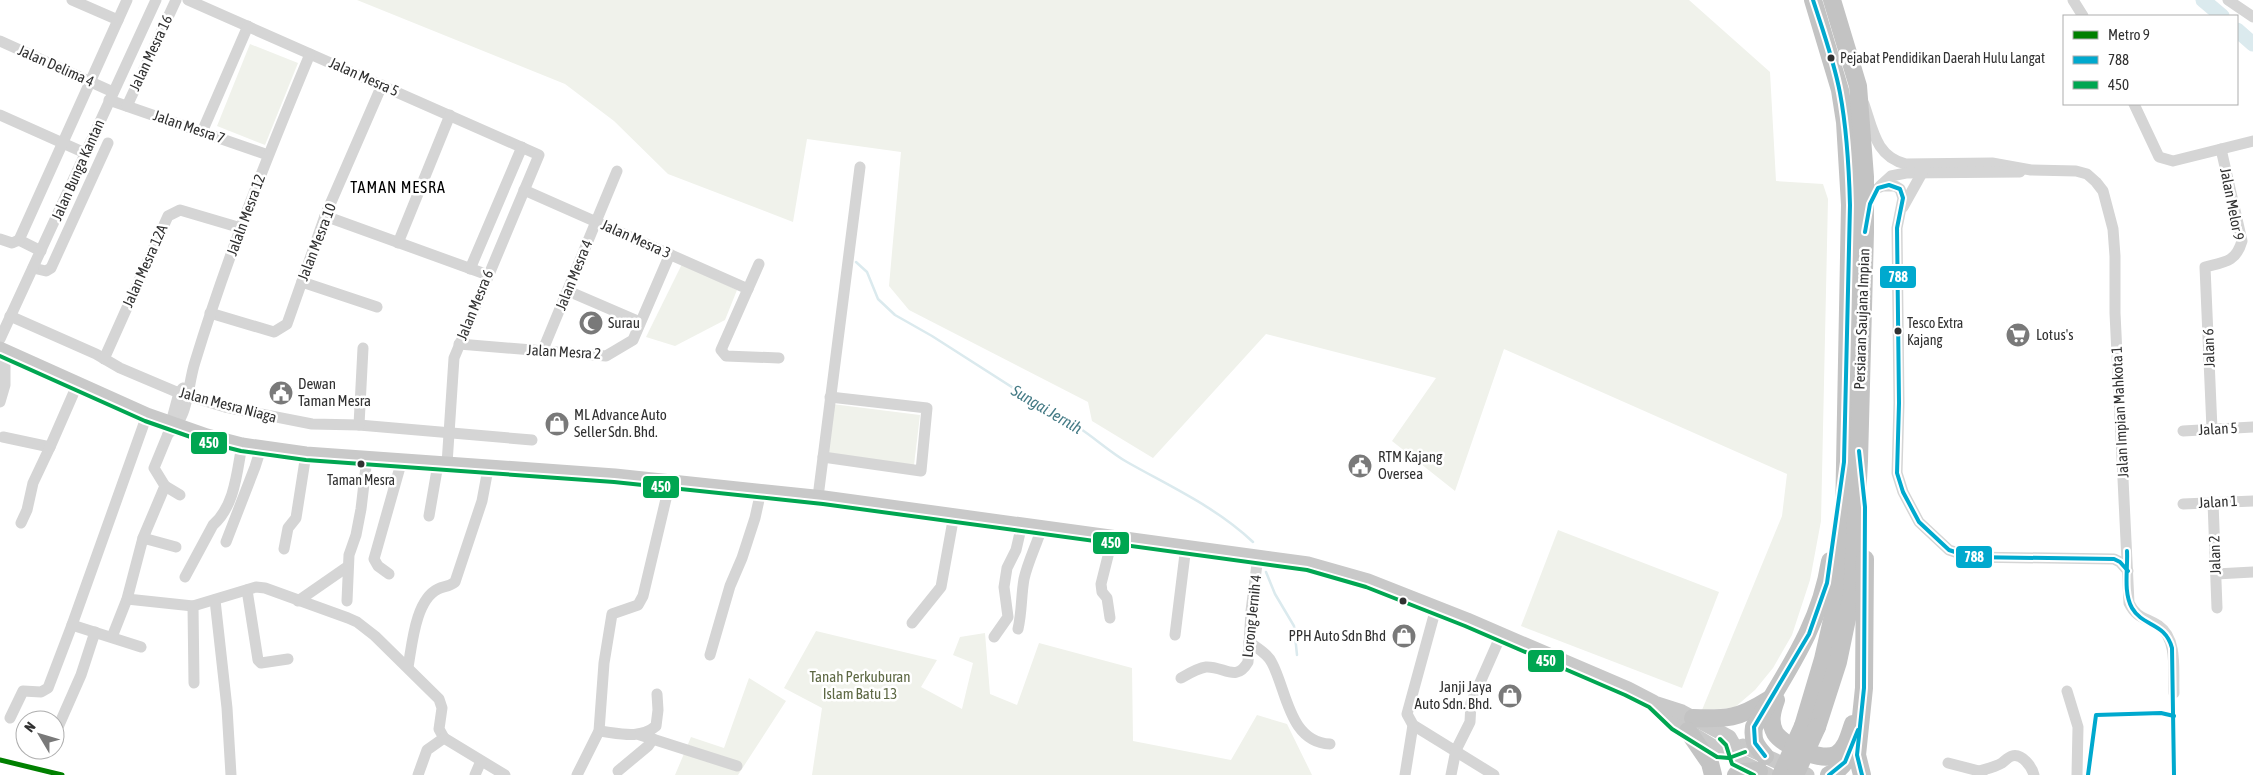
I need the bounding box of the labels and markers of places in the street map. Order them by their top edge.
place label: Pejabat Pendidikan Daerah Hulu Langat [1840,50,2045,66]
marker: Pejabat Pendidikan Daerah Hulu Langat [1826,53,1836,63]
mosque icon: Surau [578,310,604,336]
place label: Surau [608,314,640,331]
place label: Tesco Extra Kajang [1907,315,1963,348]
supermarket icon: Lotus's [2005,322,2031,348]
marker: Tesco Extra Kajang [1893,326,1903,336]
place label: Lotus's [2036,326,2073,343]
place label: Dewan Taman Mesra [298,375,371,409]
public building icon: Dewan Taman Mesra [268,380,294,406]
place label: ML Advance Auto Seller Sdn. Bhd. [574,406,667,440]
shop icon: ML Advance Auto Seller Sdn. Bhd. [544,411,570,437]
place label: RTM Kajang Oversea [1378,448,1443,482]
public building icon: RTM Kajang Oversea [1347,453,1373,479]
marker: Taman Mesra [356,459,366,469]
place label: Taman Mesra [327,472,395,488]
unlabelled marker [1398,596,1408,606]
shop icon: PPH Auto Sdn Bhd [1391,623,1417,649]
place label: PPH Auto Sdn Bhd [1288,627,1386,644]
place label: Janji Jaya Auto Sdn. Bhd. [1415,678,1492,712]
shop icon: Janji Jaya Auto Sdn. Bhd. [1497,683,1523,709]

